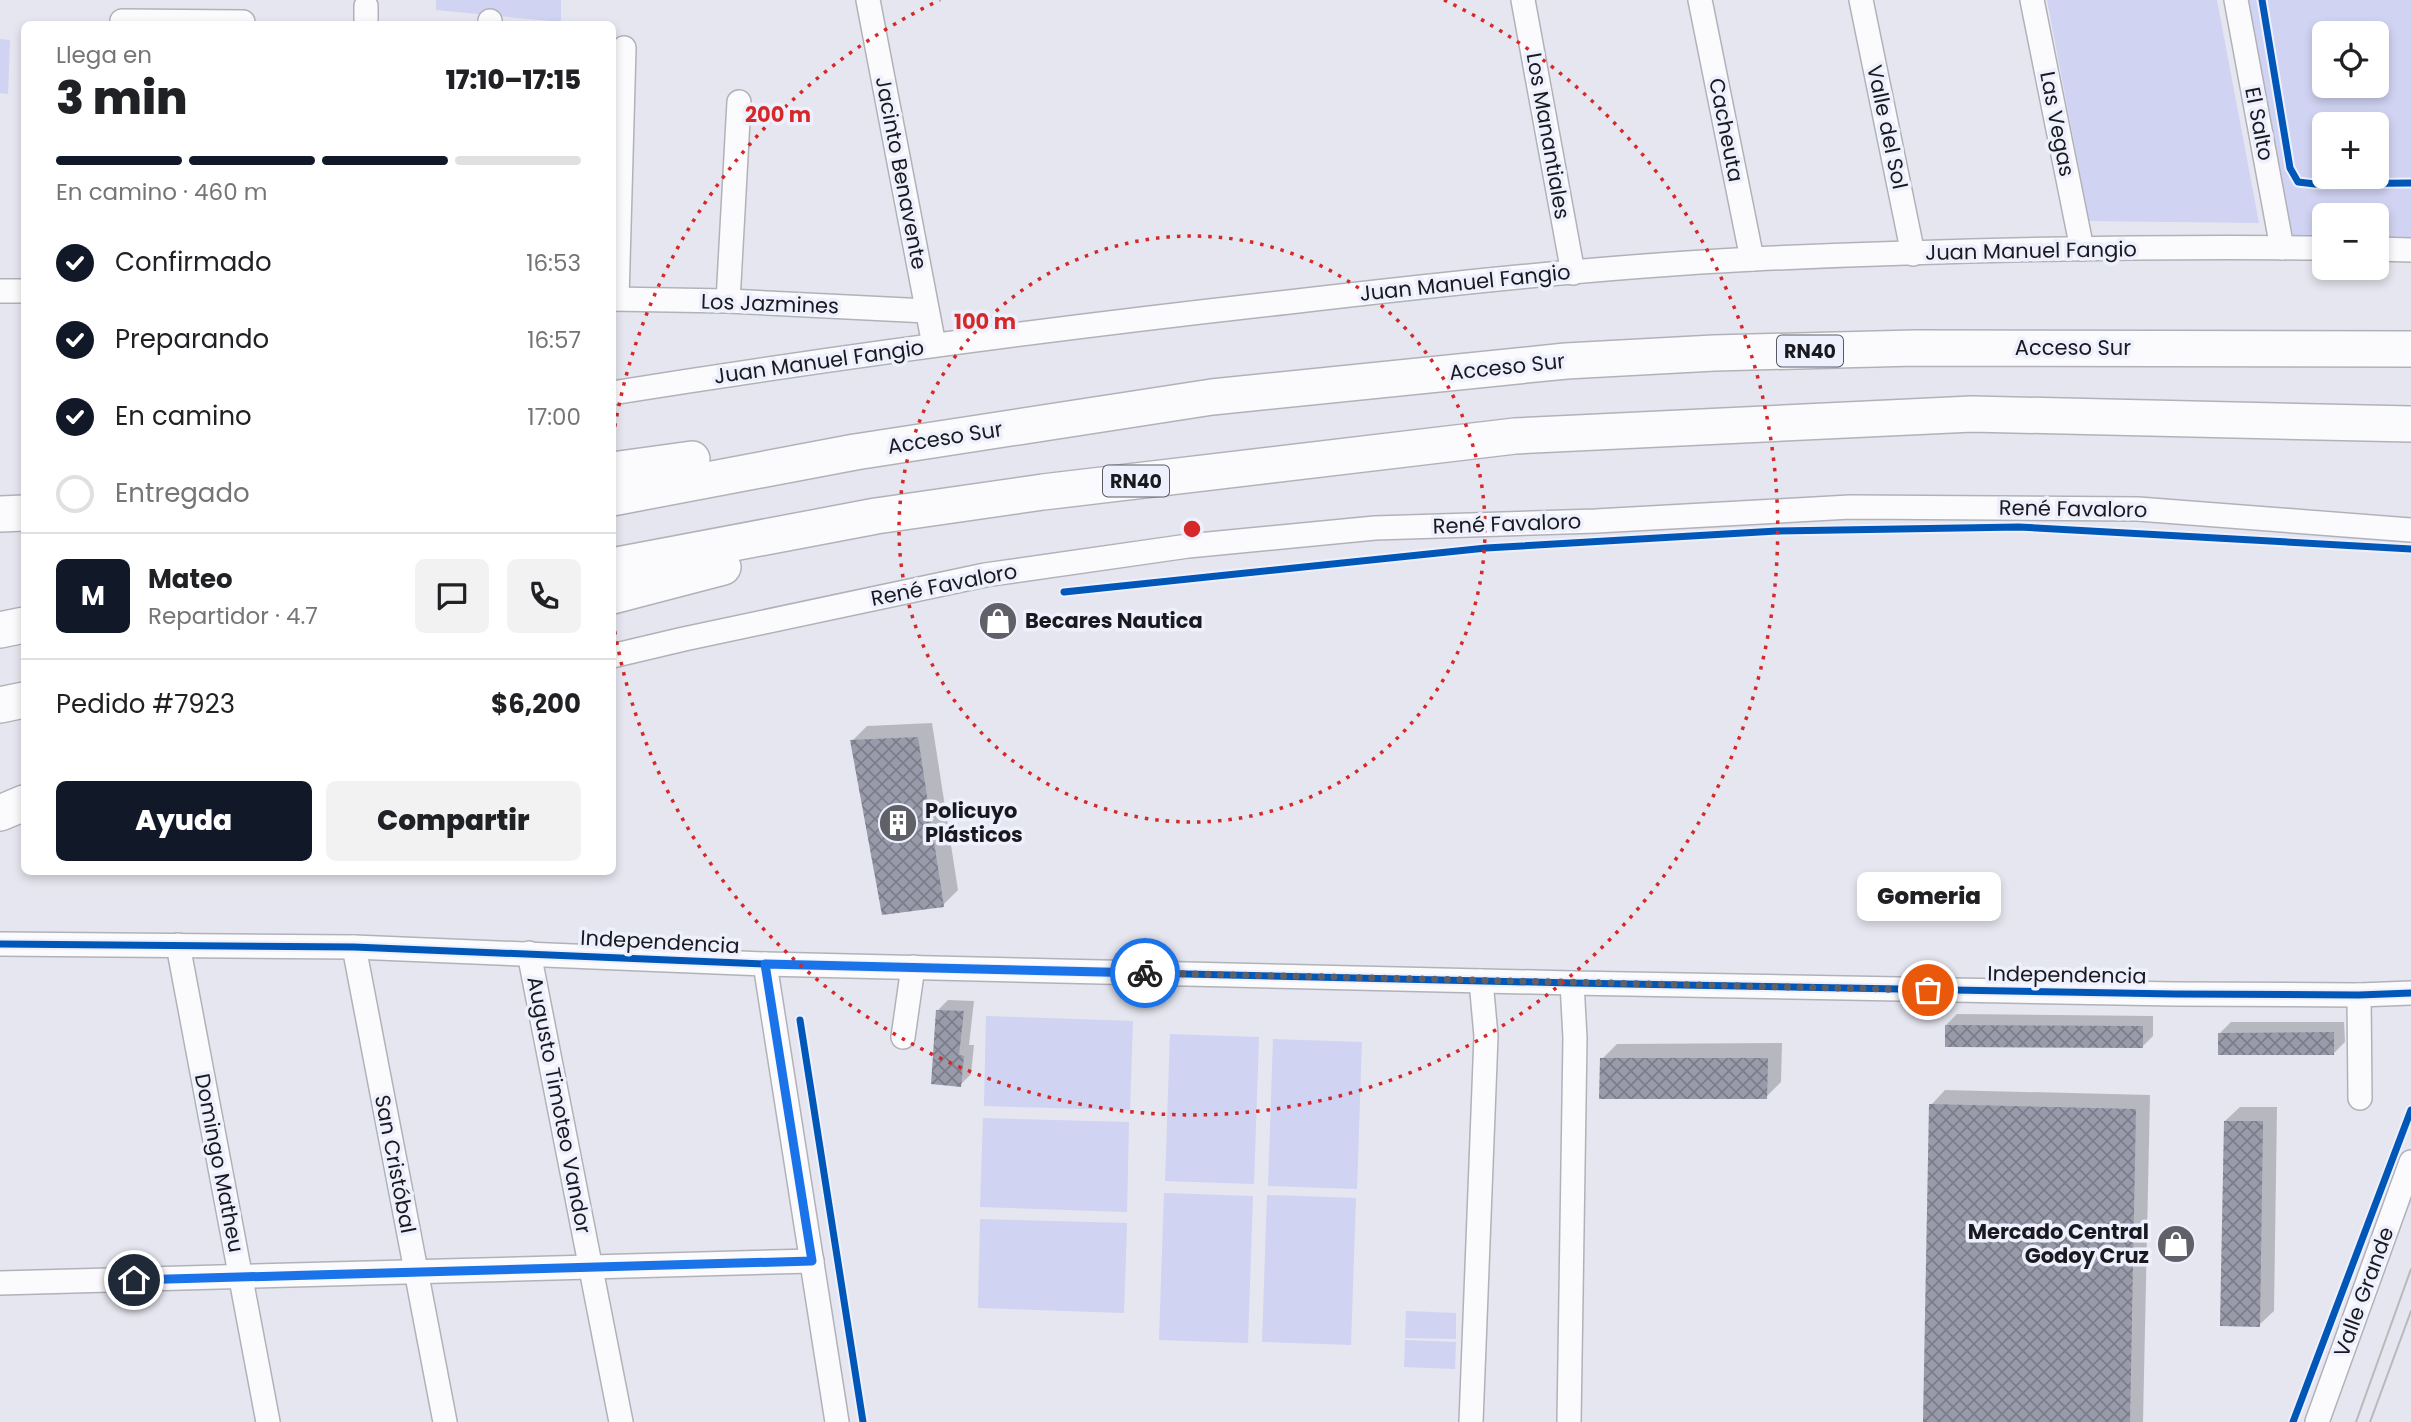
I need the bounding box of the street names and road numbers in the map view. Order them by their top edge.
street label: Los Manantiales [1520,50,1577,221]
street label: Valle del Sol [1860,62,1915,192]
street label: Las Vegas [2033,69,2082,179]
street label: Jacinto Benavente [869,74,934,272]
street label: Cacheuta [1702,76,1751,184]
street label: El Salto [2238,85,2281,163]
street label: Juan Manuel Fangio [1925,234,2137,267]
street label: Juan Manuel Fangio [1358,257,1572,308]
street label: Los Jazmines [700,287,840,320]
street label: Juan Manuel Fangio [712,332,926,391]
street label: Acceso Sur [2015,333,2131,362]
road number: RN40 [1777,336,1843,366]
street label: Acceso Sur [1448,346,1566,387]
street label: Acceso Sur [885,414,1005,461]
road number: RN40 [1103,466,1169,496]
street label: René Favaloro [1999,493,2148,524]
street label: René Favaloro [1432,506,1582,541]
street label: René Favaloro [868,556,1020,613]
street label: Independencia [580,923,740,960]
street label: Independencia [1987,959,2147,990]
street label: Augusto Timoteo Vandor [520,974,599,1236]
street label: Domingo Matheu [188,1071,251,1255]
street label: San Cristóbal [368,1092,423,1236]
street label: Valle Grande [2327,1223,2400,1361]

